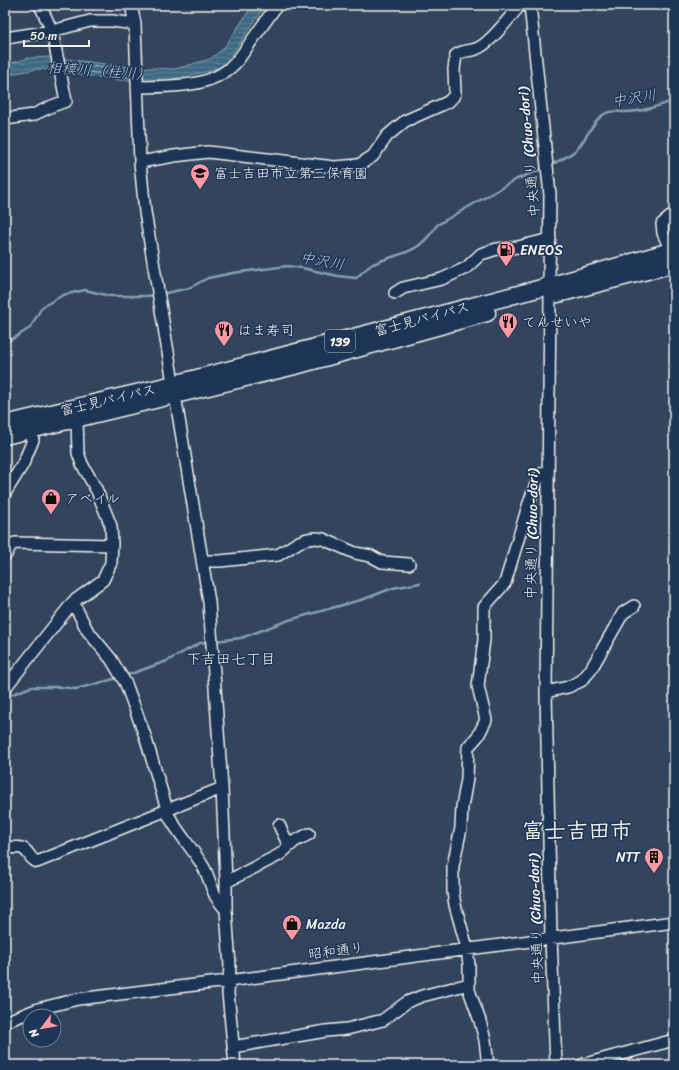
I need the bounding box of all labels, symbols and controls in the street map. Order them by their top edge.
scale bar [24,22,89,48]
text: 50 m [30,25,57,47]
water label: 相模川（桂川） [46,54,152,88]
water label: 中沢川 [610,82,658,114]
street label: 中央通り (Chuo-dori) [511,85,547,218]
place label: 富士吉田市立第三保育園 [214,161,368,186]
school or university icon: 富士吉田市立第三保育園 [189,162,211,190]
place label: ENEOS [520,238,563,263]
fuel station icon: ENEOS [495,239,517,267]
water label: 中沢川 [298,244,346,278]
street label: 富士見バイパス [372,294,472,344]
place label: てんせいや [522,310,592,335]
restaurant icon: てんせいや [497,311,519,339]
place label: はま寿司 [238,318,294,343]
restaurant icon: はま寿司 [213,319,235,347]
road number: 139 [325,330,355,352]
street label: 富士見バイパス [58,377,158,423]
street label: 中央通り (Chuo-dori) [518,467,546,600]
place label: アベイル [65,486,120,511]
shop icon: アベイル [40,487,62,515]
district label: 下吉田七丁目 [186,646,276,672]
district label: 富士吉田市 [522,811,632,850]
place label: NTT [616,845,641,870]
building icon: NTT [643,846,665,874]
street label: 中央通り (Chuo-dori) [521,852,551,985]
place label: Mazda [306,912,346,937]
shop icon: Mazda [281,913,303,941]
street label: 昭和通り [307,935,365,967]
north arrow [22,1008,62,1048]
text: N [24,1024,45,1042]

